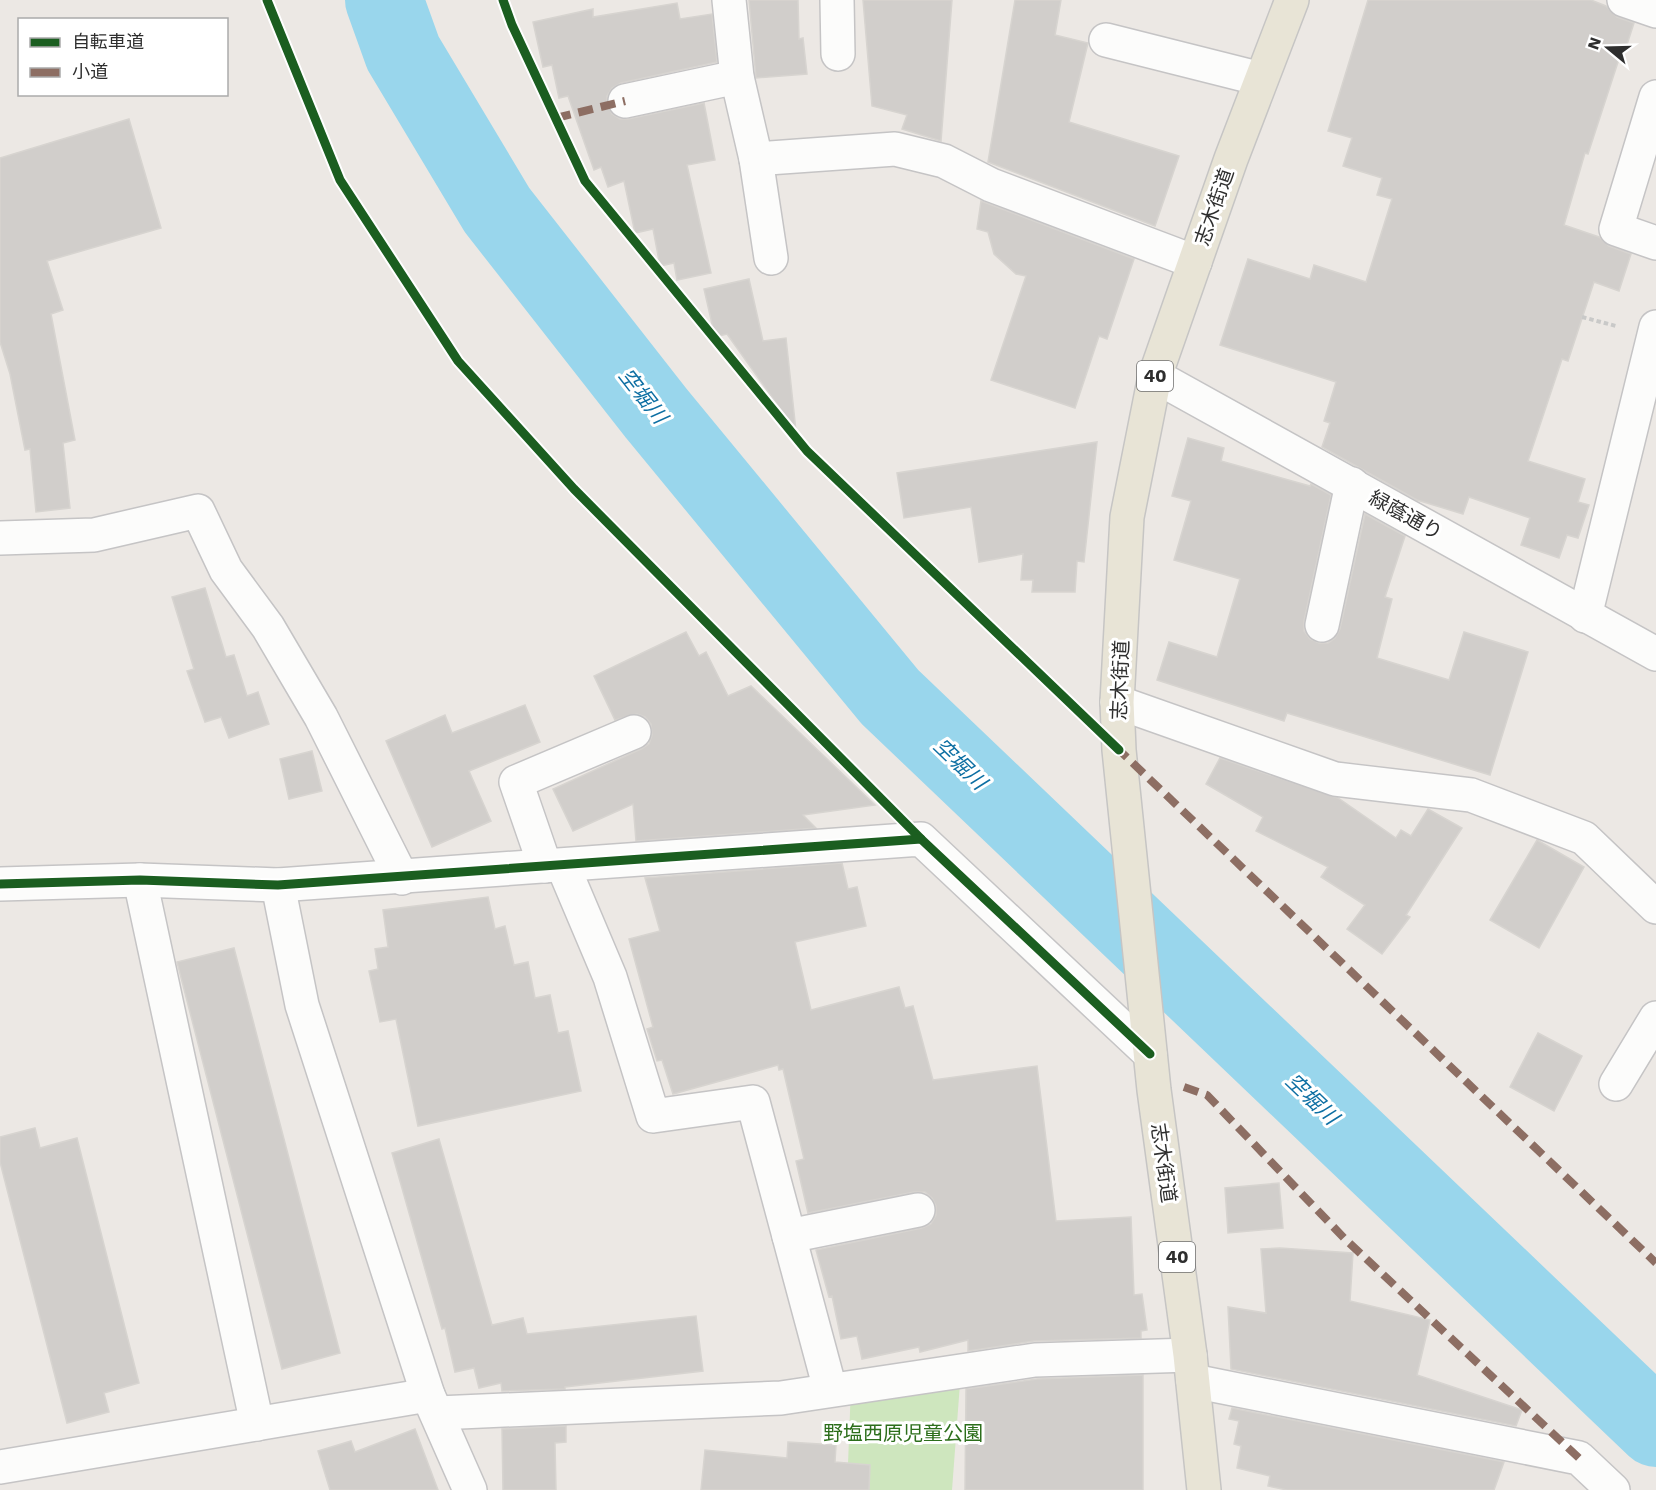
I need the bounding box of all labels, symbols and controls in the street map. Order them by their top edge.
legend [18,18,228,96]
north arrow [1578,18,1638,78]
text: 自転車道 [72,31,144,52]
text: N [1583,35,1605,52]
text: 小道 [72,61,108,82]
street label: 志木街道 [1190,165,1238,249]
road number: 40 [1137,361,1173,391]
water label: 空堀川 [614,363,674,430]
street label: 緑蔭通り [1365,485,1447,545]
street label: 志木街道 [1107,640,1133,720]
water label: 空堀川 [929,733,993,796]
water label: 空堀川 [1281,1068,1345,1131]
street label: 志木街道 [1147,1122,1181,1204]
road number: 40 [1159,1242,1195,1272]
park label: 野塩西原児童公園 [823,1421,983,1445]

